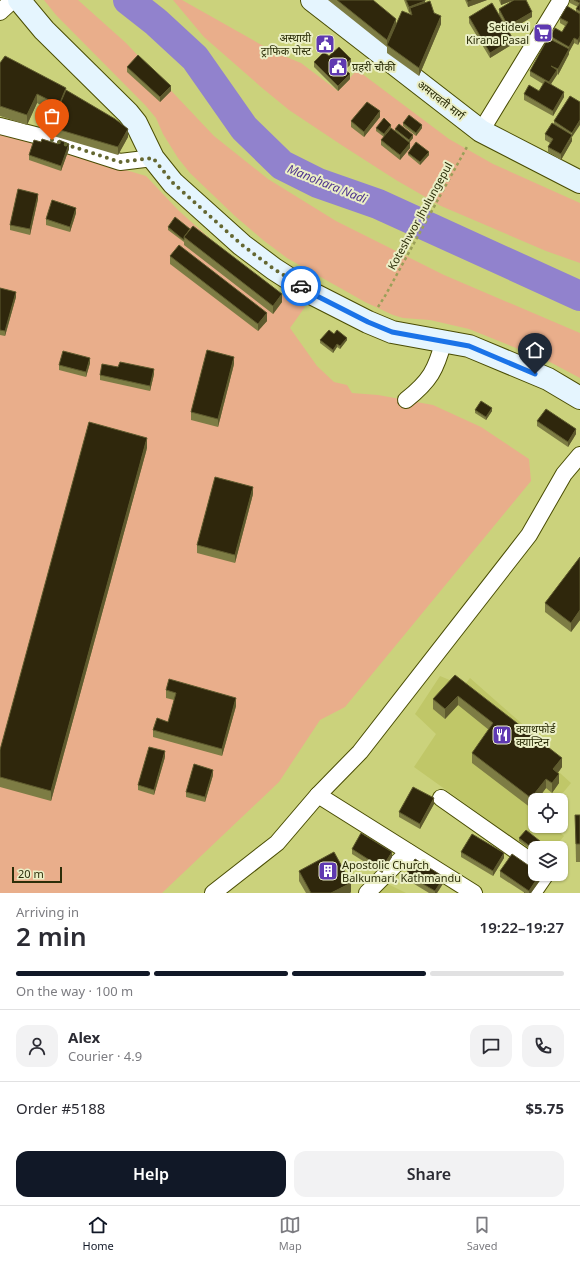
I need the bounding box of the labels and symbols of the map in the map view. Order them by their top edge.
place label: Setidevi Kirana Pasal [466,19,529,47]
supermarket icon: Setidevi Kirana Pasal [532,22,554,44]
place label: अस्थायी ट्राफिक पोस्ट [261,30,311,58]
public building icon: अस्थायी ट्राफिक पोस्ट [314,33,336,55]
public building icon: प्रहरी चौकी [327,56,349,78]
place label: प्रहरी चौकी [352,59,396,74]
street label: अमरावती मार्ग [415,76,469,123]
pin [35,99,69,140]
street label: Koteshwor Jhulungepul [384,159,455,272]
water label: Manohara Nadi [285,160,370,208]
courier [281,266,321,306]
pin [518,333,552,374]
place label: क्याथफोर्ड क्यान्टिन [516,721,556,749]
restaurant icon: क्याथफोर्ड क्यान्टिन [491,724,513,746]
place label: Apostolic Church Balkumari, Kathmandu [342,857,461,885]
building icon: Apostolic Church Balkumari, Kathmandu [317,860,339,882]
scale bar [12,865,62,884]

